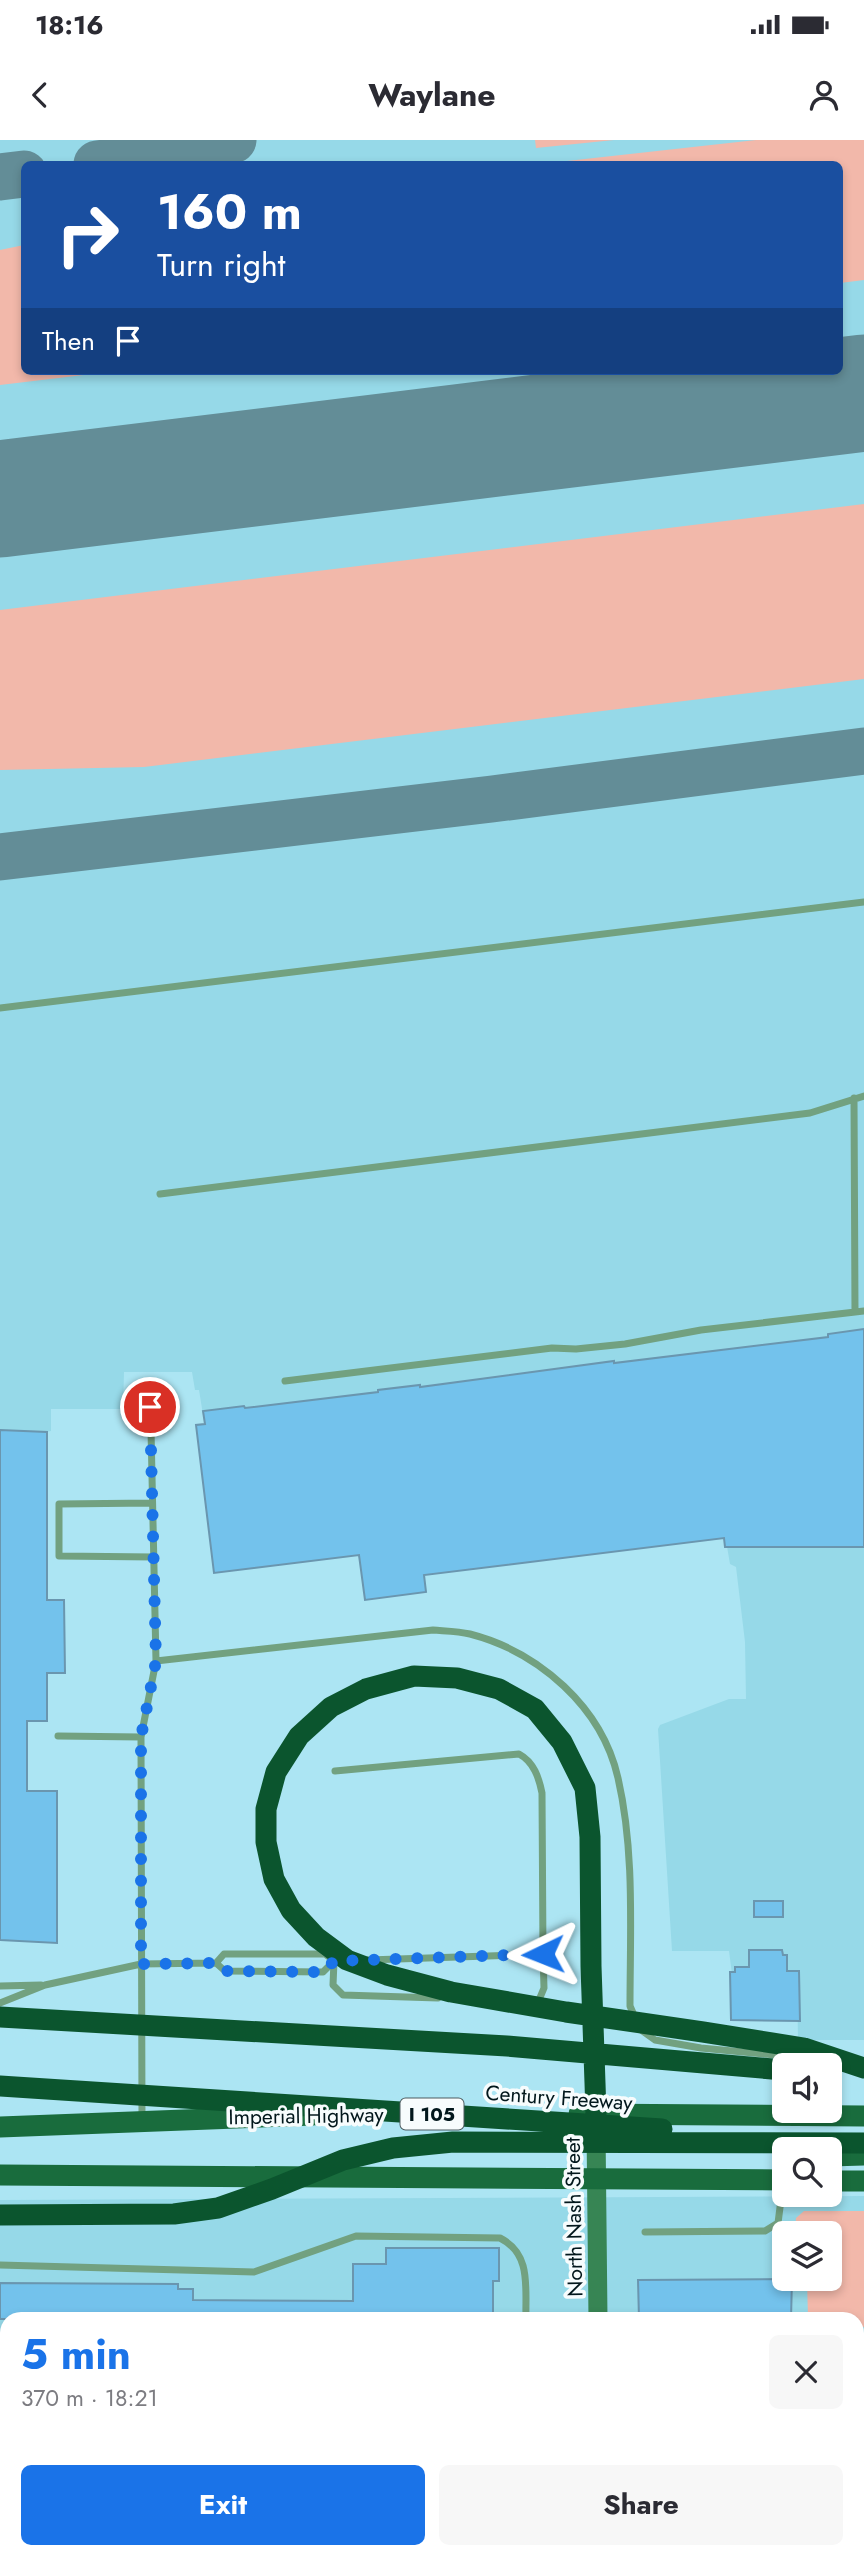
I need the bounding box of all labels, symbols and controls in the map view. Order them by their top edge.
text: 18:16 [35,6,104,44]
text: Waylane [368,72,496,118]
icon: back [21,76,59,114]
icon: person [805,76,843,114]
text: 160 m [157,177,302,247]
icon: right [42,189,133,280]
text: Turn right [157,242,286,288]
text: Then [42,322,95,360]
icon: arrive [109,322,147,360]
pin [120,1377,180,1437]
icon: arrive [131,1388,169,1426]
position arrow [506,1917,580,1991]
map controls [772,2053,842,2291]
button: sound [772,2053,842,2123]
street label: Century Freeway [484,2078,634,2118]
road number: I 105 [400,2098,464,2130]
street label: Imperial Highway [228,2100,385,2132]
street label: North Nash Street [558,2137,590,2297]
button: search [772,2137,842,2207]
button: layers [772,2221,842,2291]
text: 5 min [21,2324,131,2385]
button: close [769,2335,843,2409]
text: 370 m · 18:21 [21,2381,158,2415]
button: Exit [21,2465,425,2545]
button: Share [439,2465,843,2545]

